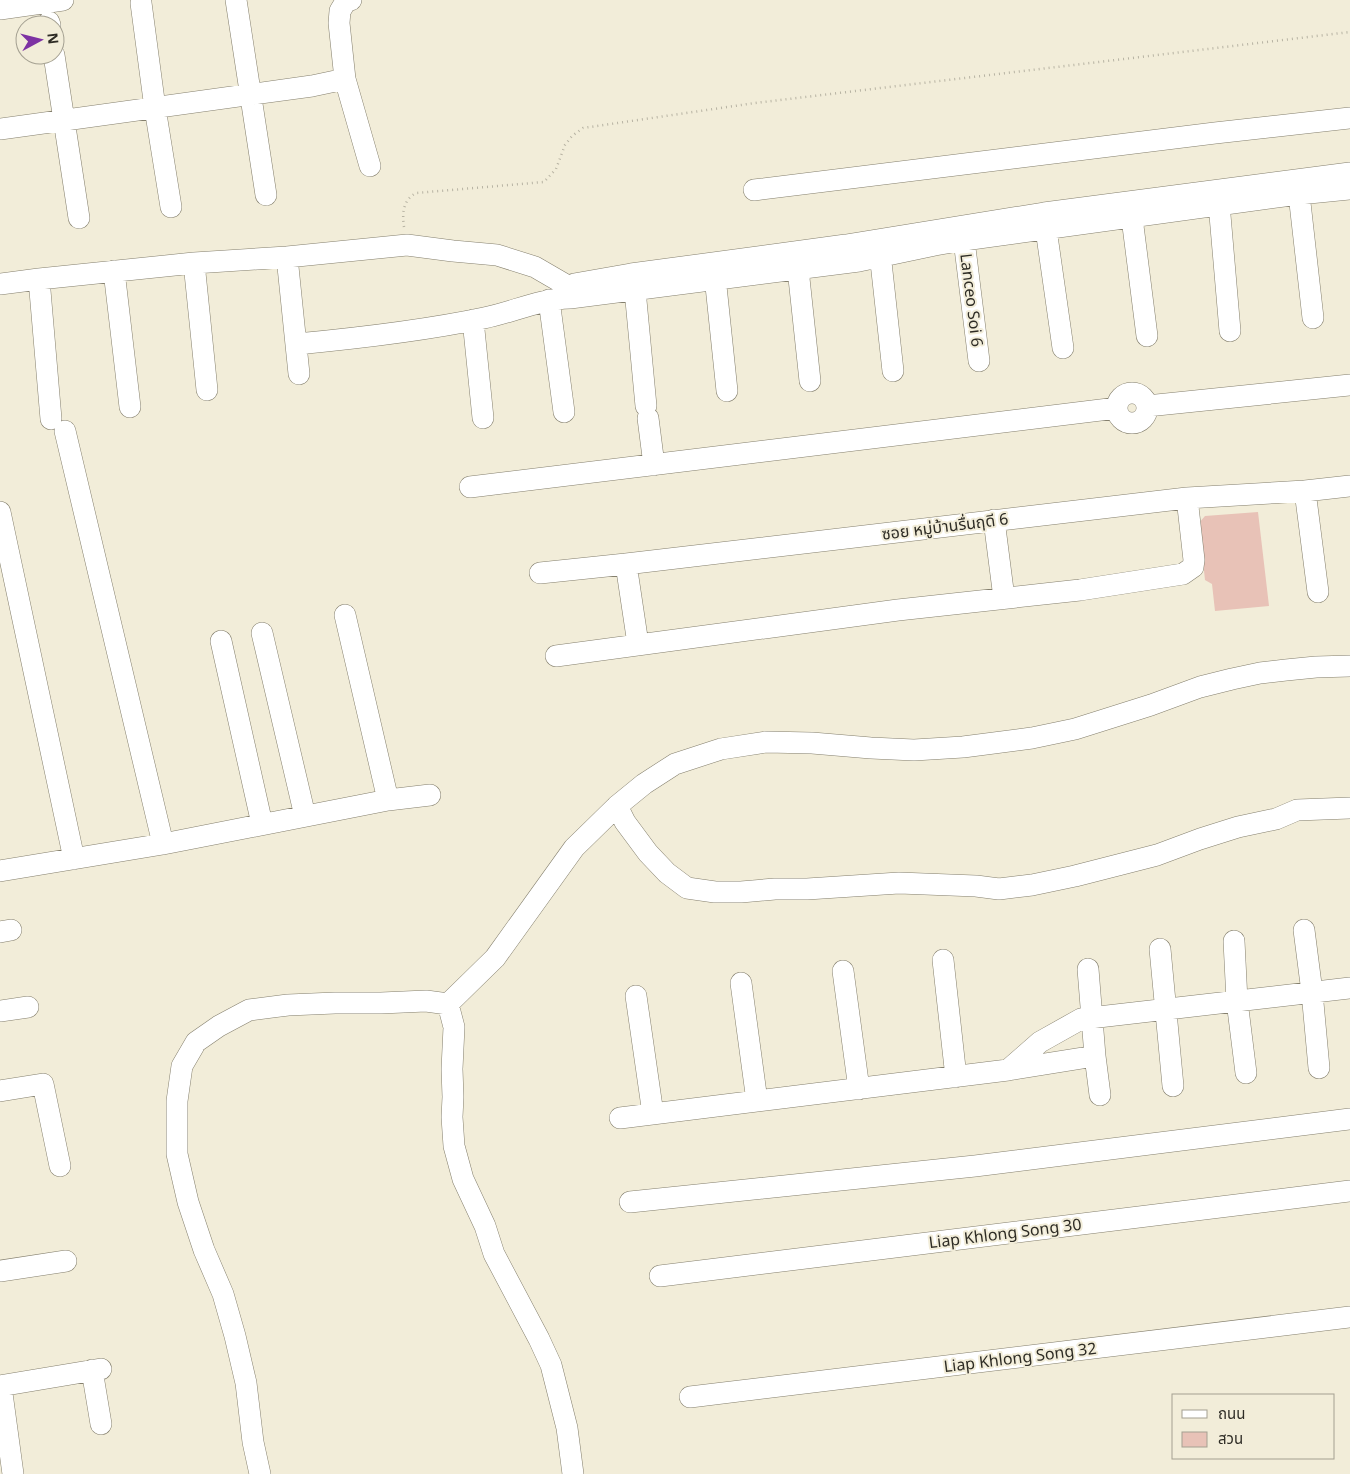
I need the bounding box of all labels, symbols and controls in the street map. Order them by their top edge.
north arrow [15,15,65,65]
text: N [43,32,64,45]
street label: Lanceo Soi 6 [955,252,989,348]
street label: ซอย หมู่บ้านรื่นฤดี 6 [880,507,1010,545]
street label: Liap Khlong Song 30 [927,1213,1083,1253]
street label: Liap Khlong Song 32 [942,1337,1098,1377]
legend [1172,1394,1335,1459]
text: ถนน [1218,1403,1245,1423]
text: สวน [1218,1428,1243,1448]

